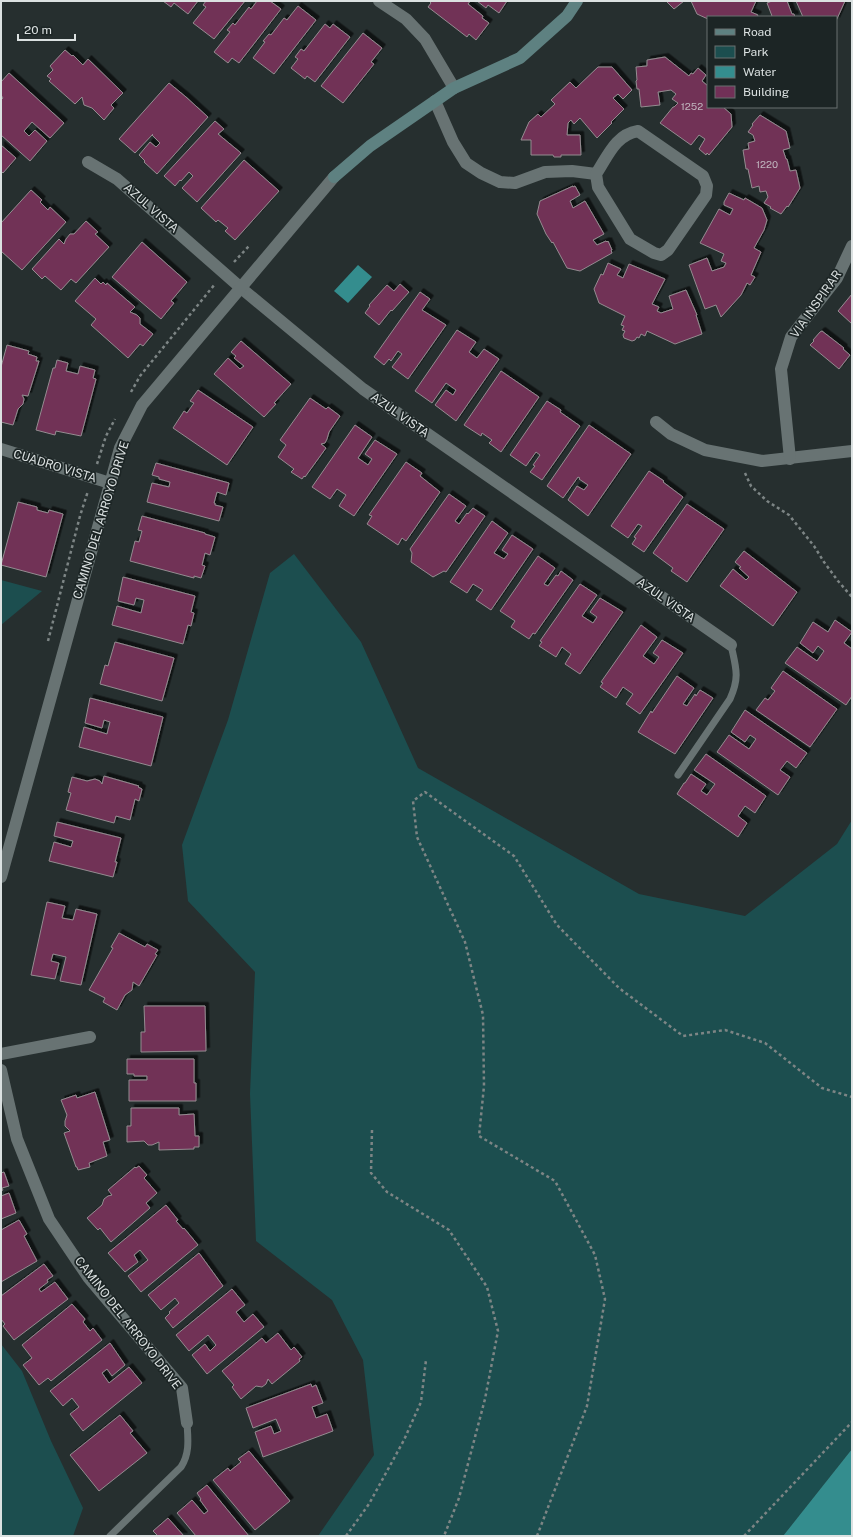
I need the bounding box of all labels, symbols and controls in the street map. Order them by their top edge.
scale bar [18,16,75,42]
legend [707,16,837,108]
text: 20 m [24,23,52,37]
text: Road [743,25,771,39]
text: Park [743,45,769,59]
text: Water [743,65,777,79]
text: Building [743,85,789,99]
house number: 1252 [681,100,703,112]
house number: 1220 [756,158,778,170]
street label: AZUL VISTA [121,180,182,236]
street label: VIA INSPIRAR [788,268,844,340]
street label: AZUL VISTA [368,390,432,441]
street label: CAMINO DEL ARROYO DRIVE [70,439,132,601]
street label: CUADRO VISTA [12,447,99,485]
street label: AZUL VISTA [634,575,698,626]
street label: CAMINO DEL ARROYO DRIVE [72,1254,184,1392]

